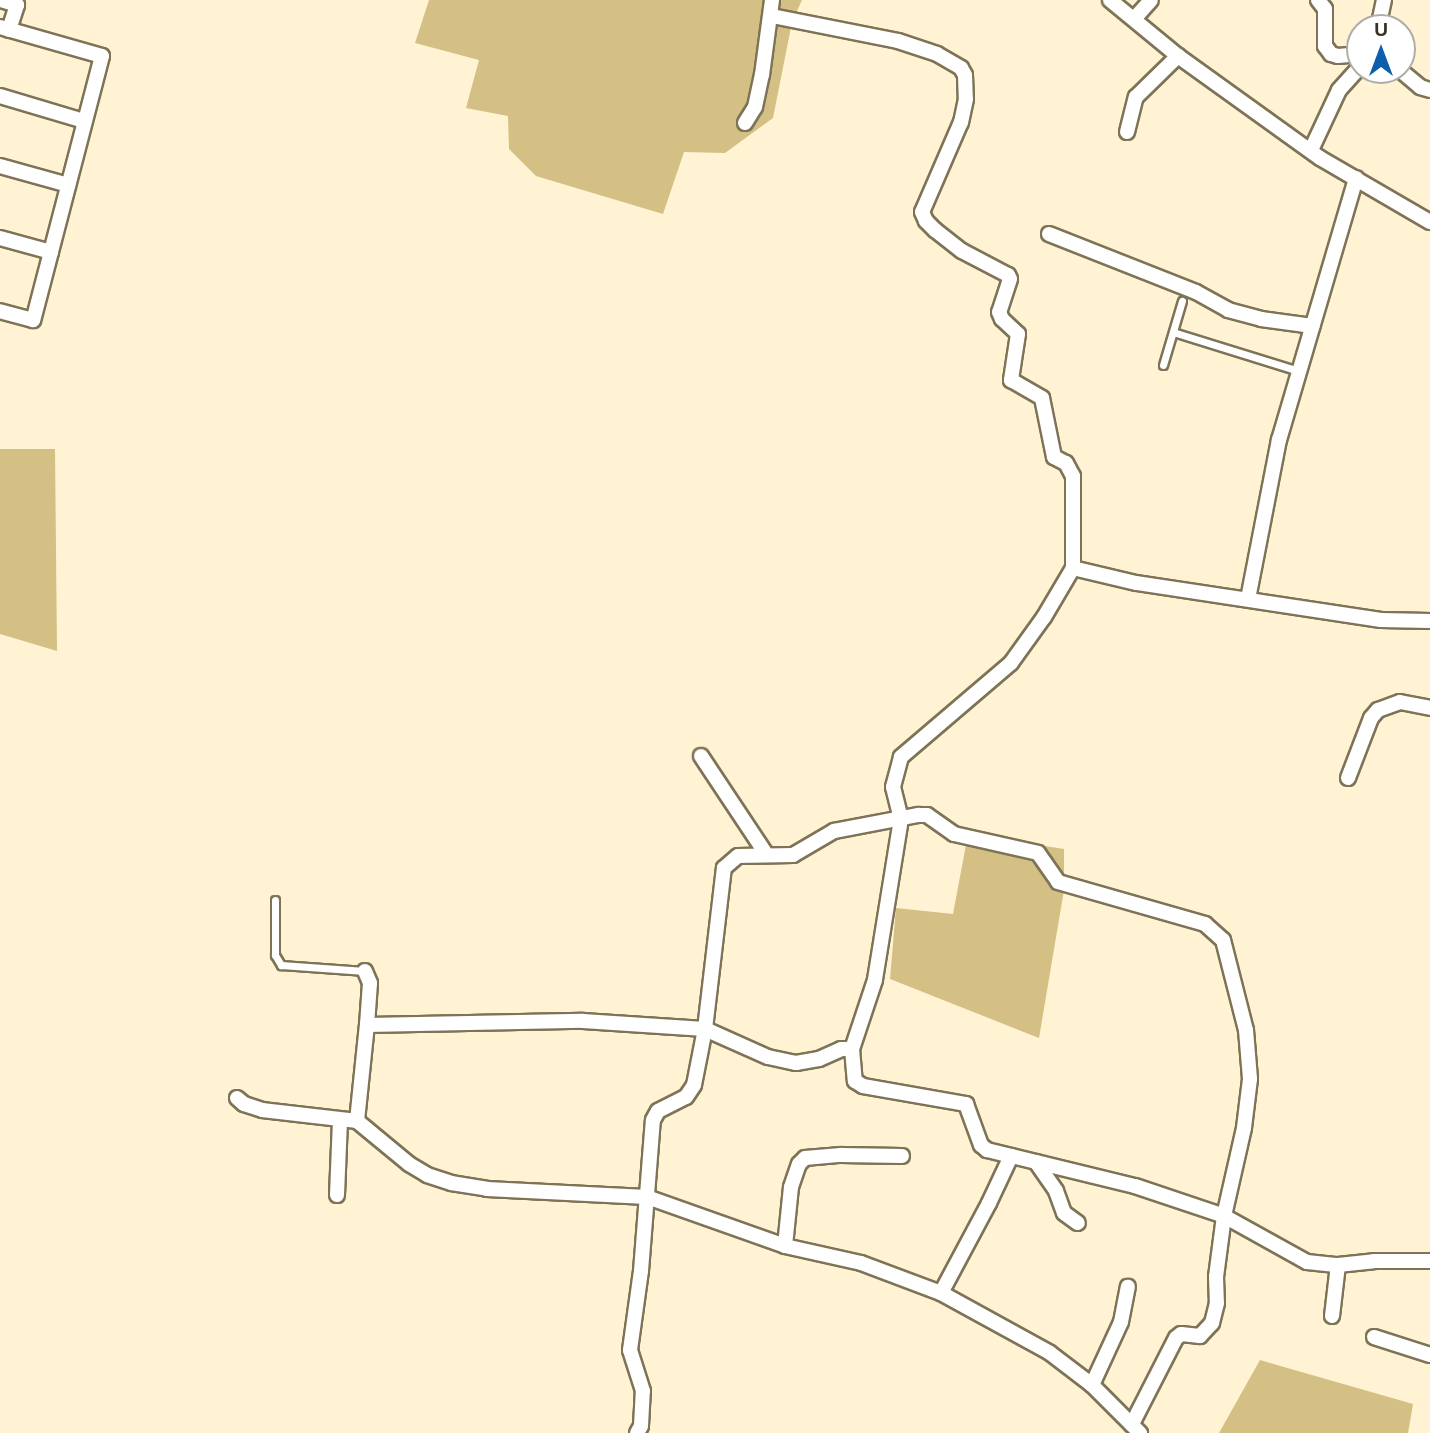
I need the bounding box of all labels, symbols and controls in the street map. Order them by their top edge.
north arrow [1346,14,1416,84]
text: U [1374,19,1388,40]

